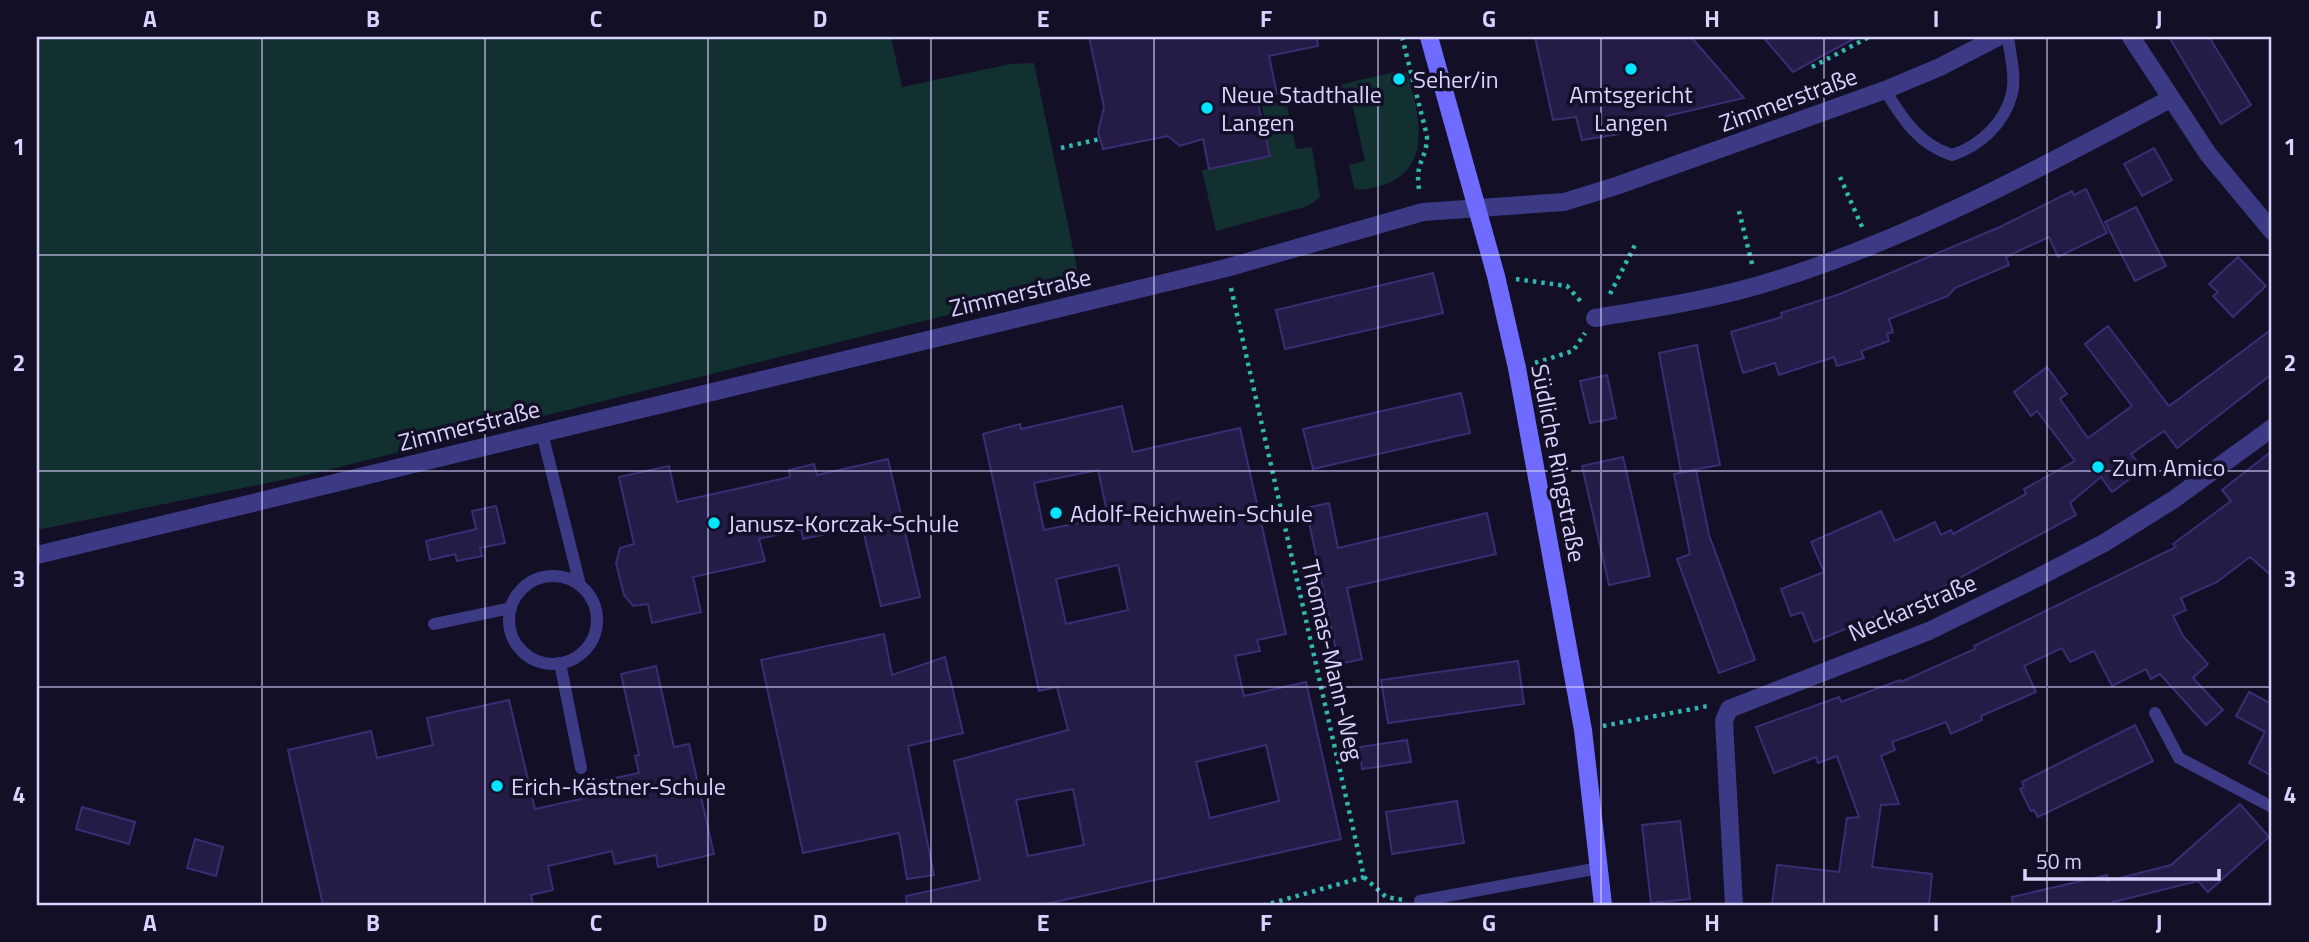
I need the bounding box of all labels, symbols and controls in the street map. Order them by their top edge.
text: A [143,1,157,36]
text: B [366,1,380,36]
text: C [590,1,602,36]
text: D [813,1,827,36]
text: E [1037,1,1049,36]
text: F [1260,1,1272,36]
text: G [1482,1,1496,36]
text: H [1704,1,1720,36]
text: I [1933,1,1939,36]
text: J [2156,1,2162,36]
street label: Zimmerstraße [1714,57,1862,141]
place label: Seher/in [1413,61,1499,97]
marker: Amtsgericht Langen [1623,61,1639,77]
marker: Seher/in [1391,71,1407,87]
place label: Neue Stadthalle Langen [1221,76,1382,140]
place label: Amtsgericht Langen [1569,76,1693,140]
marker: Neue Stadthalle Langen [1199,100,1215,116]
text: 1 [13,129,25,164]
text: 1 [2284,129,2296,164]
street label: Zimmerstraße [946,258,1094,326]
text: 2 [13,345,25,380]
text: 2 [2284,345,2296,380]
street label: Südliche Ringstraße [1522,361,1596,565]
street label: Zimmerstraße [395,390,543,460]
place label: Zum Amico [2112,449,2225,485]
marker: Zum Amico [2090,459,2106,475]
place label: Adolf-Reichwein-Schule [1070,495,1313,531]
place label: Janusz-Korczak-Schule [728,505,959,541]
marker: Adolf-Reichwein-Schule [1048,505,1064,521]
marker: Janusz-Korczak-Schule [706,515,722,531]
street label: Thomas-Mann-Weg [1292,556,1374,764]
text: 3 [13,561,25,596]
text: 3 [2284,561,2296,596]
street label: Neckarstraße [1842,564,1982,650]
place label: Erich-Kästner-Schule [511,768,726,804]
text: 4 [13,777,25,812]
text: 4 [2284,777,2296,812]
marker: Erich-Kästner-Schule [489,778,505,794]
scale bar [2025,837,2220,881]
text: 50 m [2036,845,2082,877]
text: A [143,905,157,940]
text: B [366,905,380,940]
text: C [590,905,602,940]
text: D [813,905,827,940]
text: E [1037,905,1049,940]
text: F [1260,905,1272,940]
text: G [1482,905,1496,940]
text: H [1704,905,1720,940]
text: I [1933,905,1939,940]
text: J [2156,905,2162,940]

